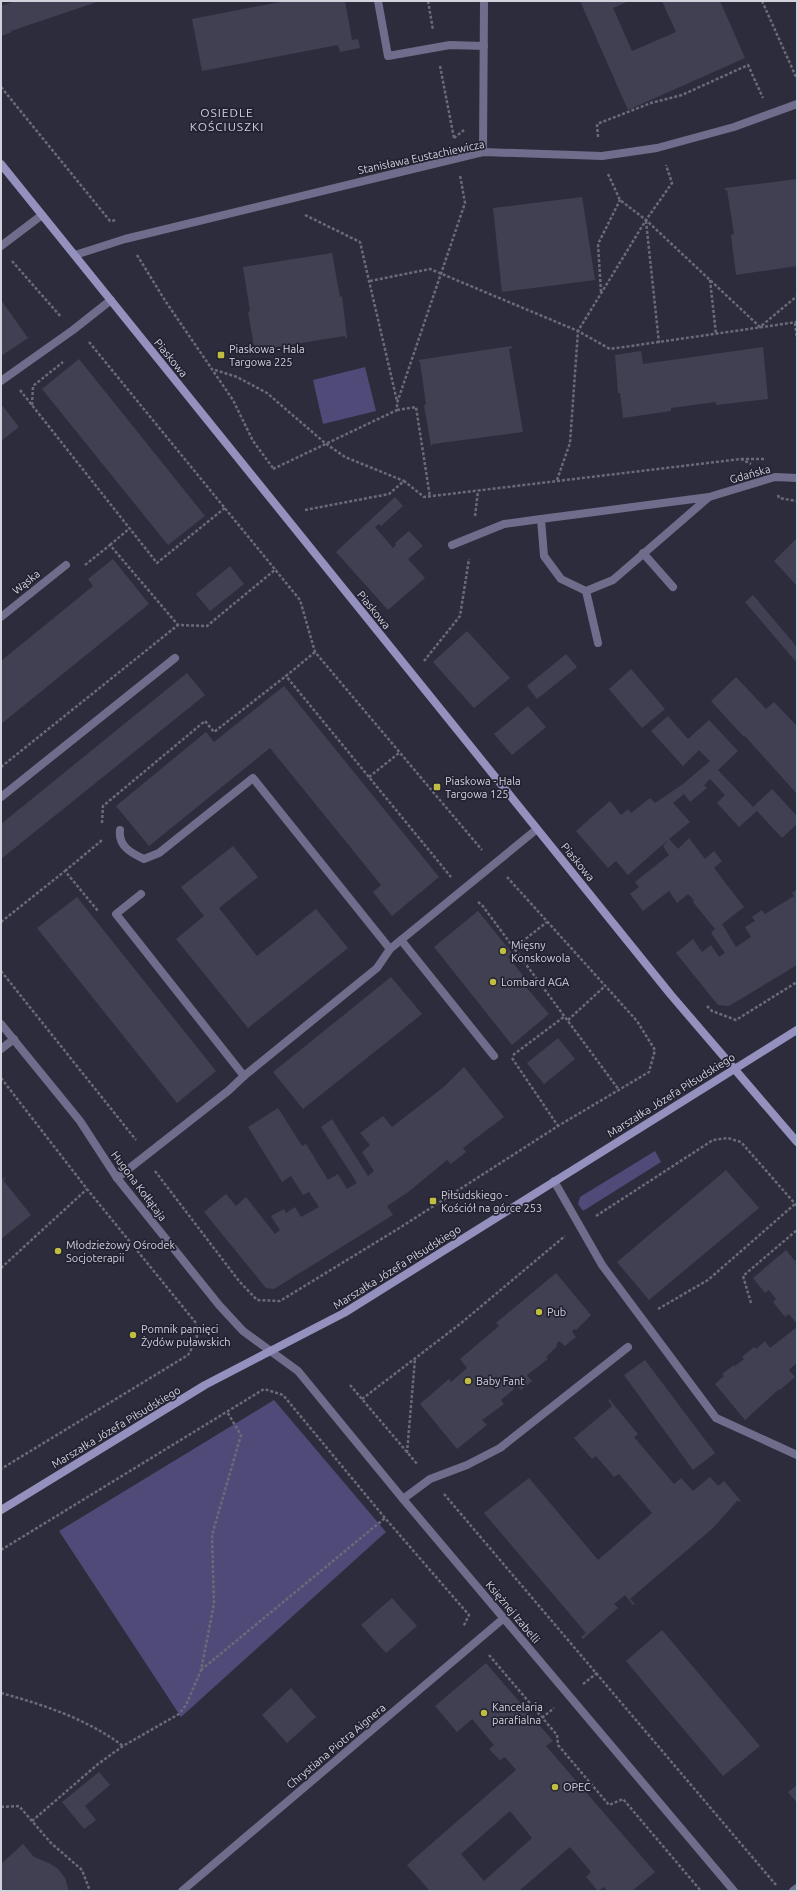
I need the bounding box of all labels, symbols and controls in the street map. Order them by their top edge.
district label: OSIEDLE KOŚCIUSZKI [190,106,264,133]
street label: Stanisława Eustachiewicza [357,138,485,176]
street label: Piaskowa [152,336,190,380]
place label: Piaskowa - Hala Targowa 225 [229,343,305,368]
marker: Piaskowa - Hala Targowa 225 [216,350,226,360]
street label: Gdańska [728,462,772,486]
street label: Wąska [10,567,42,597]
street label: Piaskowa [355,588,393,632]
place label: Piaskowa - Hala Targowa 125 [445,775,521,800]
marker: Piaskowa - Hala Targowa 125 [432,782,442,792]
street label: Piaskowa [559,840,597,884]
place label: Mięsny Konskowola [511,939,570,964]
marker: Mięsny Konskowola [498,946,508,956]
place label: Lombard AGA [501,976,570,988]
marker: Lombard AGA [488,977,498,987]
street label: Marszałka Józefa Piłsudskiego [605,1051,737,1139]
street label: Hugona Kołłątaja [109,1149,169,1223]
place label: Piłsudskiego - Kościół na górce 253 [441,1189,542,1214]
marker: Piłsudskiego - Kościół na górce 253 [428,1196,438,1206]
street label: Marszałka Józefa Piłsudskiego [331,1223,463,1311]
place label: Młodzieżowy Ośrodek Socjoterapii [66,1239,176,1264]
marker: Młodzieżowy Ośrodek Socjoterapii [53,1246,63,1256]
place label: Pub [547,1306,566,1318]
marker: Pub [534,1307,544,1317]
place label: Pomnik pamięci Żydów puławskich [141,1323,231,1348]
marker: Pomnik pamięci Żydów puławskich [128,1330,138,1340]
place label: Baby Fant [476,1375,525,1387]
marker: Baby Fant [463,1376,473,1386]
street label: Marszałka Józefa Piłsudskiego [49,1384,183,1470]
street label: Księżnej Izabelli [484,1578,542,1646]
street label: Chrystiana Piotra Aignera [284,1701,388,1791]
place label: Kancelaria parafialna [492,1701,543,1726]
marker: Kancelaria parafialna [479,1708,489,1718]
place label: OPEC [563,1781,591,1793]
marker: OPEC [550,1782,560,1792]

